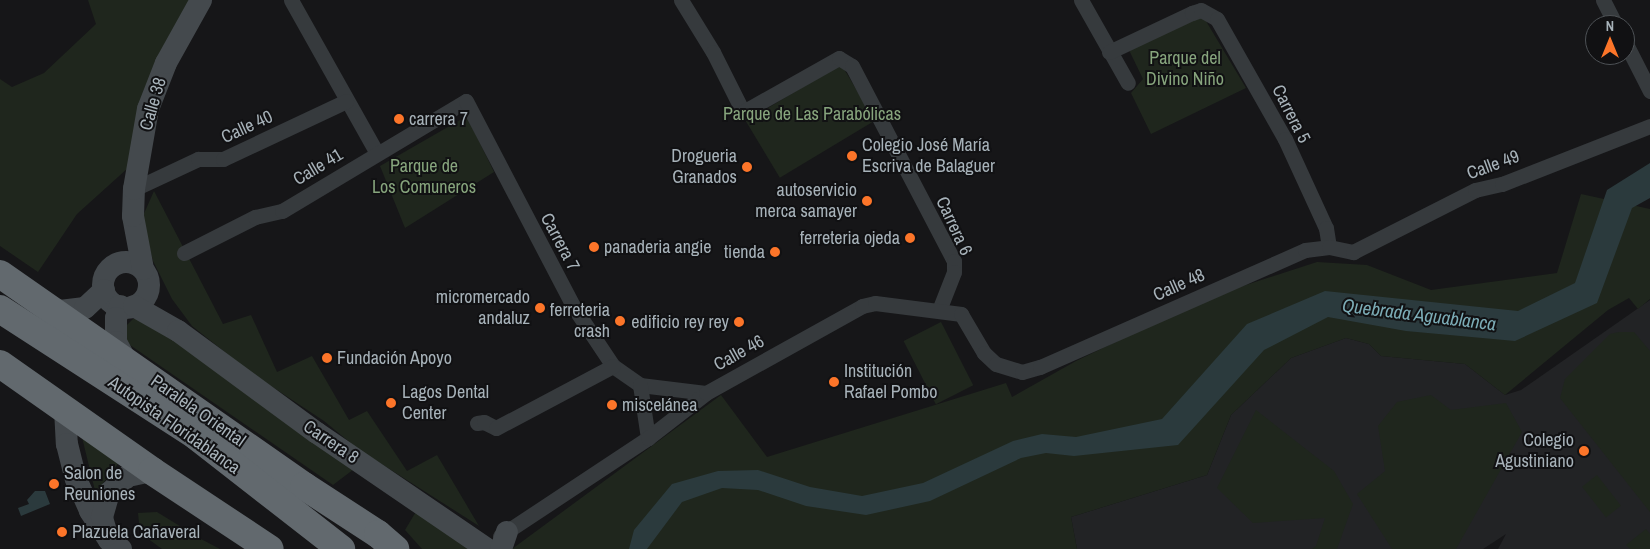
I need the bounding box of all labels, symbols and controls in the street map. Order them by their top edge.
north arrow [1585,15,1635,65]
text: N [1606,17,1614,35]
park label: Parque del Divino Niño [1146,48,1224,90]
street label: Calle 38 [135,75,171,133]
street label: Carrera 5 [1267,81,1315,147]
park label: Parque de Las Parabólicas [723,103,901,125]
street label: Calle 40 [218,106,276,148]
place label: carrera 7 [409,108,468,130]
marker: carrera 7 [393,113,405,125]
place label: Colegio José María Escriva de Balaguer [862,135,995,178]
street label: Calle 41 [289,144,347,190]
place label: Drogueria Granados [671,146,737,188]
street label: Calle 49 [1464,146,1522,184]
marker: Colegio José María Escriva de Balaguer [846,150,858,162]
park label: Parque de Los Comuneros [372,156,476,198]
marker: Drogueria Granados [741,161,753,173]
place label: autoservicio merca samayer [755,180,857,222]
street label: Carrera 6 [931,193,977,259]
marker: autoservicio merca samayer [861,195,873,207]
street label: Carrera 7 [536,209,584,275]
place label: ferreteria ojeda [800,227,900,249]
marker: ferreteria ojeda [904,232,916,244]
place label: panaderia angie [604,236,712,258]
marker: panaderia angie [588,241,600,253]
place label: tienda [724,241,765,263]
marker: tienda [769,246,781,258]
street label: Calle 48 [1150,264,1208,306]
place label: micromercado andaluz [436,287,530,330]
water label: Quebrada Aguablanca [1340,294,1498,336]
place label: ferreteria crash [550,300,610,342]
marker: micromercado andaluz [534,302,546,314]
place label: edificio rey rey [631,311,729,333]
marker: ferreteria crash [614,315,626,327]
marker: edificio rey rey [733,316,745,328]
street label: Calle 46 [710,330,768,376]
place label: Fundación Apoyo [337,347,453,369]
marker: Fundación Apoyo [321,352,333,364]
place label: Institución Rafael Pombo [844,361,938,404]
street label: Paralela Oriental [146,370,250,452]
street label: Autopista Floridablanca [104,371,244,479]
marker: Institución Rafael Pombo [828,376,840,388]
place label: Lagos Dental Center [402,382,489,424]
place label: miscelánea [622,394,697,416]
marker: Lagos Dental Center [384,396,398,410]
marker: miscelánea [606,399,618,411]
street label: Carrera 8 [299,416,363,468]
place label: Colegio Agustiniano [1495,430,1574,472]
marker: Colegio Agustiniano [1578,445,1590,457]
place label: Salon de Reuniones [64,463,135,506]
marker: Salon de Reuniones [48,478,60,490]
place label: Plazuela Cañaveral [72,521,200,543]
marker: Plazuela Cañaveral [56,526,68,538]

